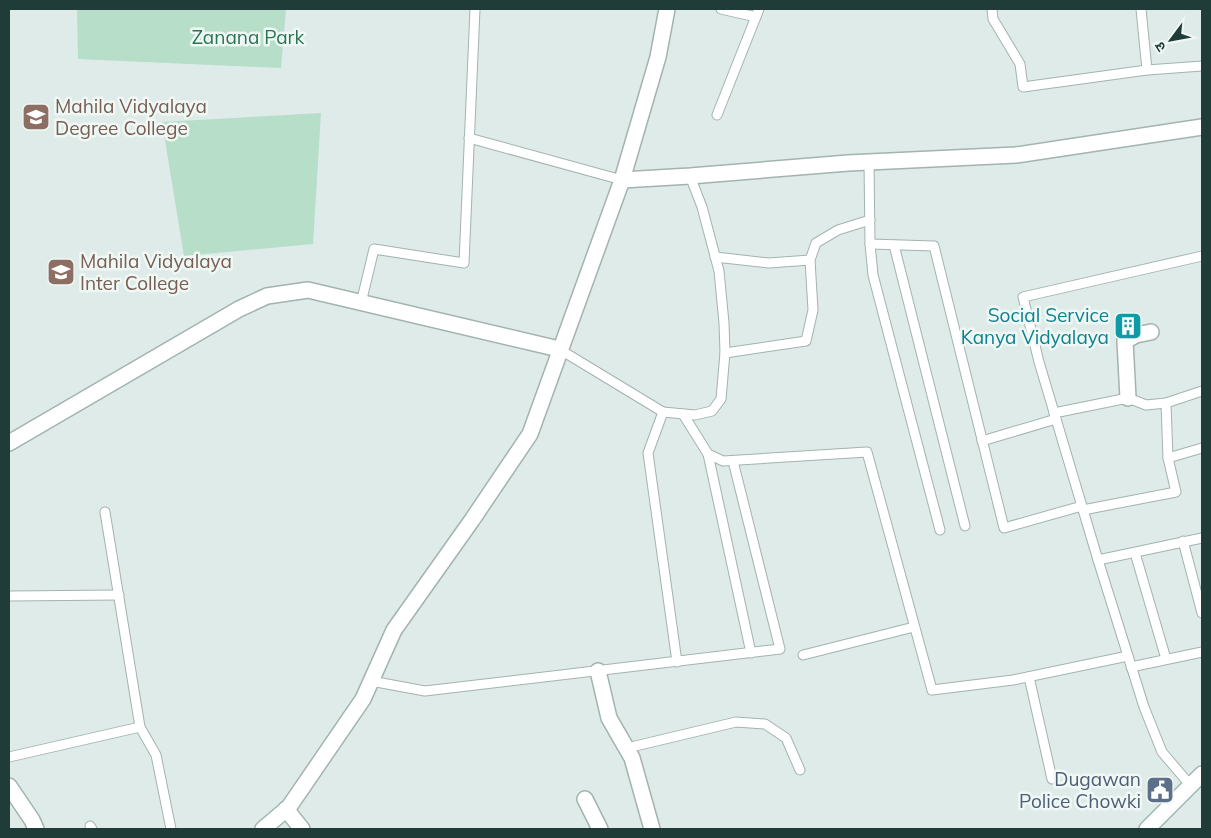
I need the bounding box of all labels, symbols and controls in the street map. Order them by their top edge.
north arrow [1146,15,1196,65]
park label: Zanana Park [192,25,304,49]
text: उ [1150,38,1170,55]
place label: Mahila Vidyalaya Degree College [55,94,207,140]
school or university icon: Mahila Vidyalaya Degree College [21,102,51,132]
place label: Mahila Vidyalaya Inter College [80,249,232,295]
school or university icon: Mahila Vidyalaya Inter College [46,257,76,287]
place label: Social Service Kanya Vidyalaya [961,303,1109,349]
building icon: Social Service Kanya Vidyalaya [1113,311,1143,341]
place label: Dugawan Police Chowki [1019,767,1141,813]
public building icon: Dugawan Police Chowki [1145,775,1175,805]

